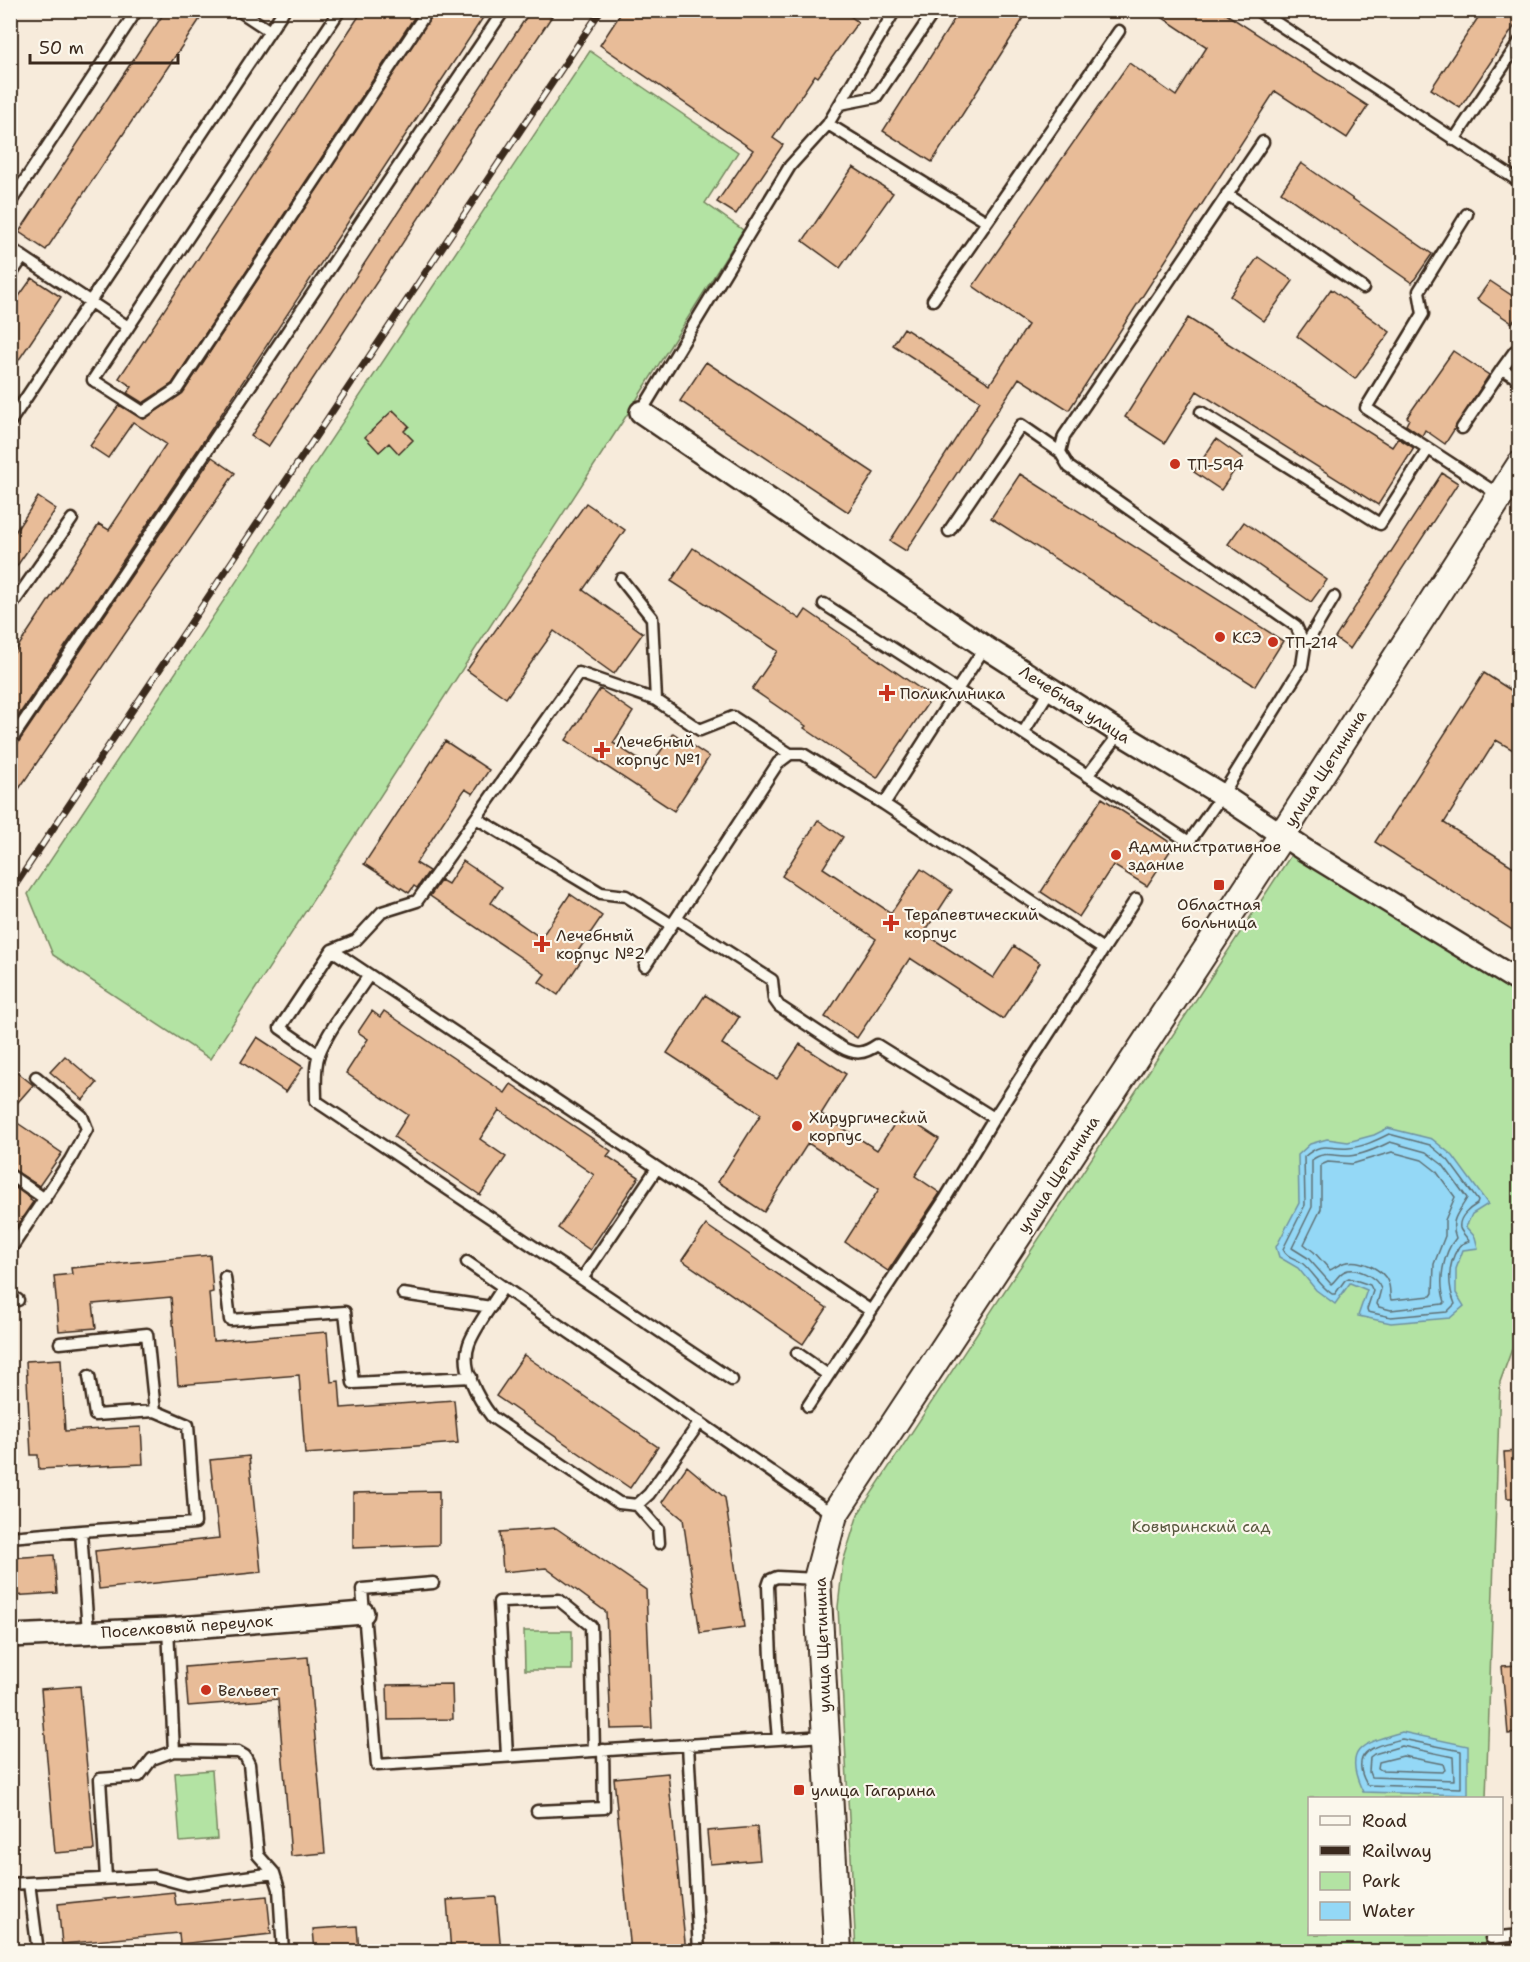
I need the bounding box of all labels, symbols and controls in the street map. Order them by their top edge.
scale bar [30,27,178,65]
text: 50 m [39,36,84,60]
place label: ТП-594 [1187,454,1244,475]
marker: ТП-594 [1168,457,1182,471]
place label: КСЭ [1232,627,1262,648]
marker: КСЭ [1213,630,1227,644]
place label: ТП-214 [1285,632,1338,653]
marker: ТП-214 [1266,635,1280,649]
street label: Лечебная улица [1015,661,1134,748]
place label: Поликлиника [900,683,1005,704]
marker: Поликлиника [878,684,896,702]
street label: улица Щетинина [1280,706,1371,831]
place label: Лечебный корпус №1 [616,731,701,770]
marker: Лечебный корпус №1 [593,741,611,759]
place label: Административное здание [1128,836,1281,875]
marker: Административное здание [1109,848,1123,862]
marker: Областная больница [1212,878,1226,892]
place label: Областная больница [1177,894,1261,933]
place label: Терапевтический корпус [904,904,1039,943]
marker: Терапевтический корпус [882,914,900,932]
place label: Лечебный корпус №2 [556,925,645,964]
marker: Лечебный корпус №2 [533,935,551,953]
place label: Хирургический корпус [809,1107,927,1146]
street label: улица Щетинина [1013,1112,1104,1237]
marker: Хирургический корпус [790,1119,804,1133]
park label: Ковыринский сад [1131,1516,1271,1537]
street label: улица Щетинина [810,1577,835,1713]
street label: Поселковый переулок [100,1610,274,1643]
place label: Вельвет [218,1680,279,1701]
marker: Вельвет [199,1683,213,1697]
place label: улица Гагарина [811,1780,936,1801]
marker: улица Гагарина [792,1783,806,1797]
legend [1308,1797,1503,1935]
text: Road [1362,1809,1407,1833]
text: Railway [1362,1839,1432,1863]
text: Park [1362,1869,1401,1893]
text: Water [1362,1899,1415,1923]

